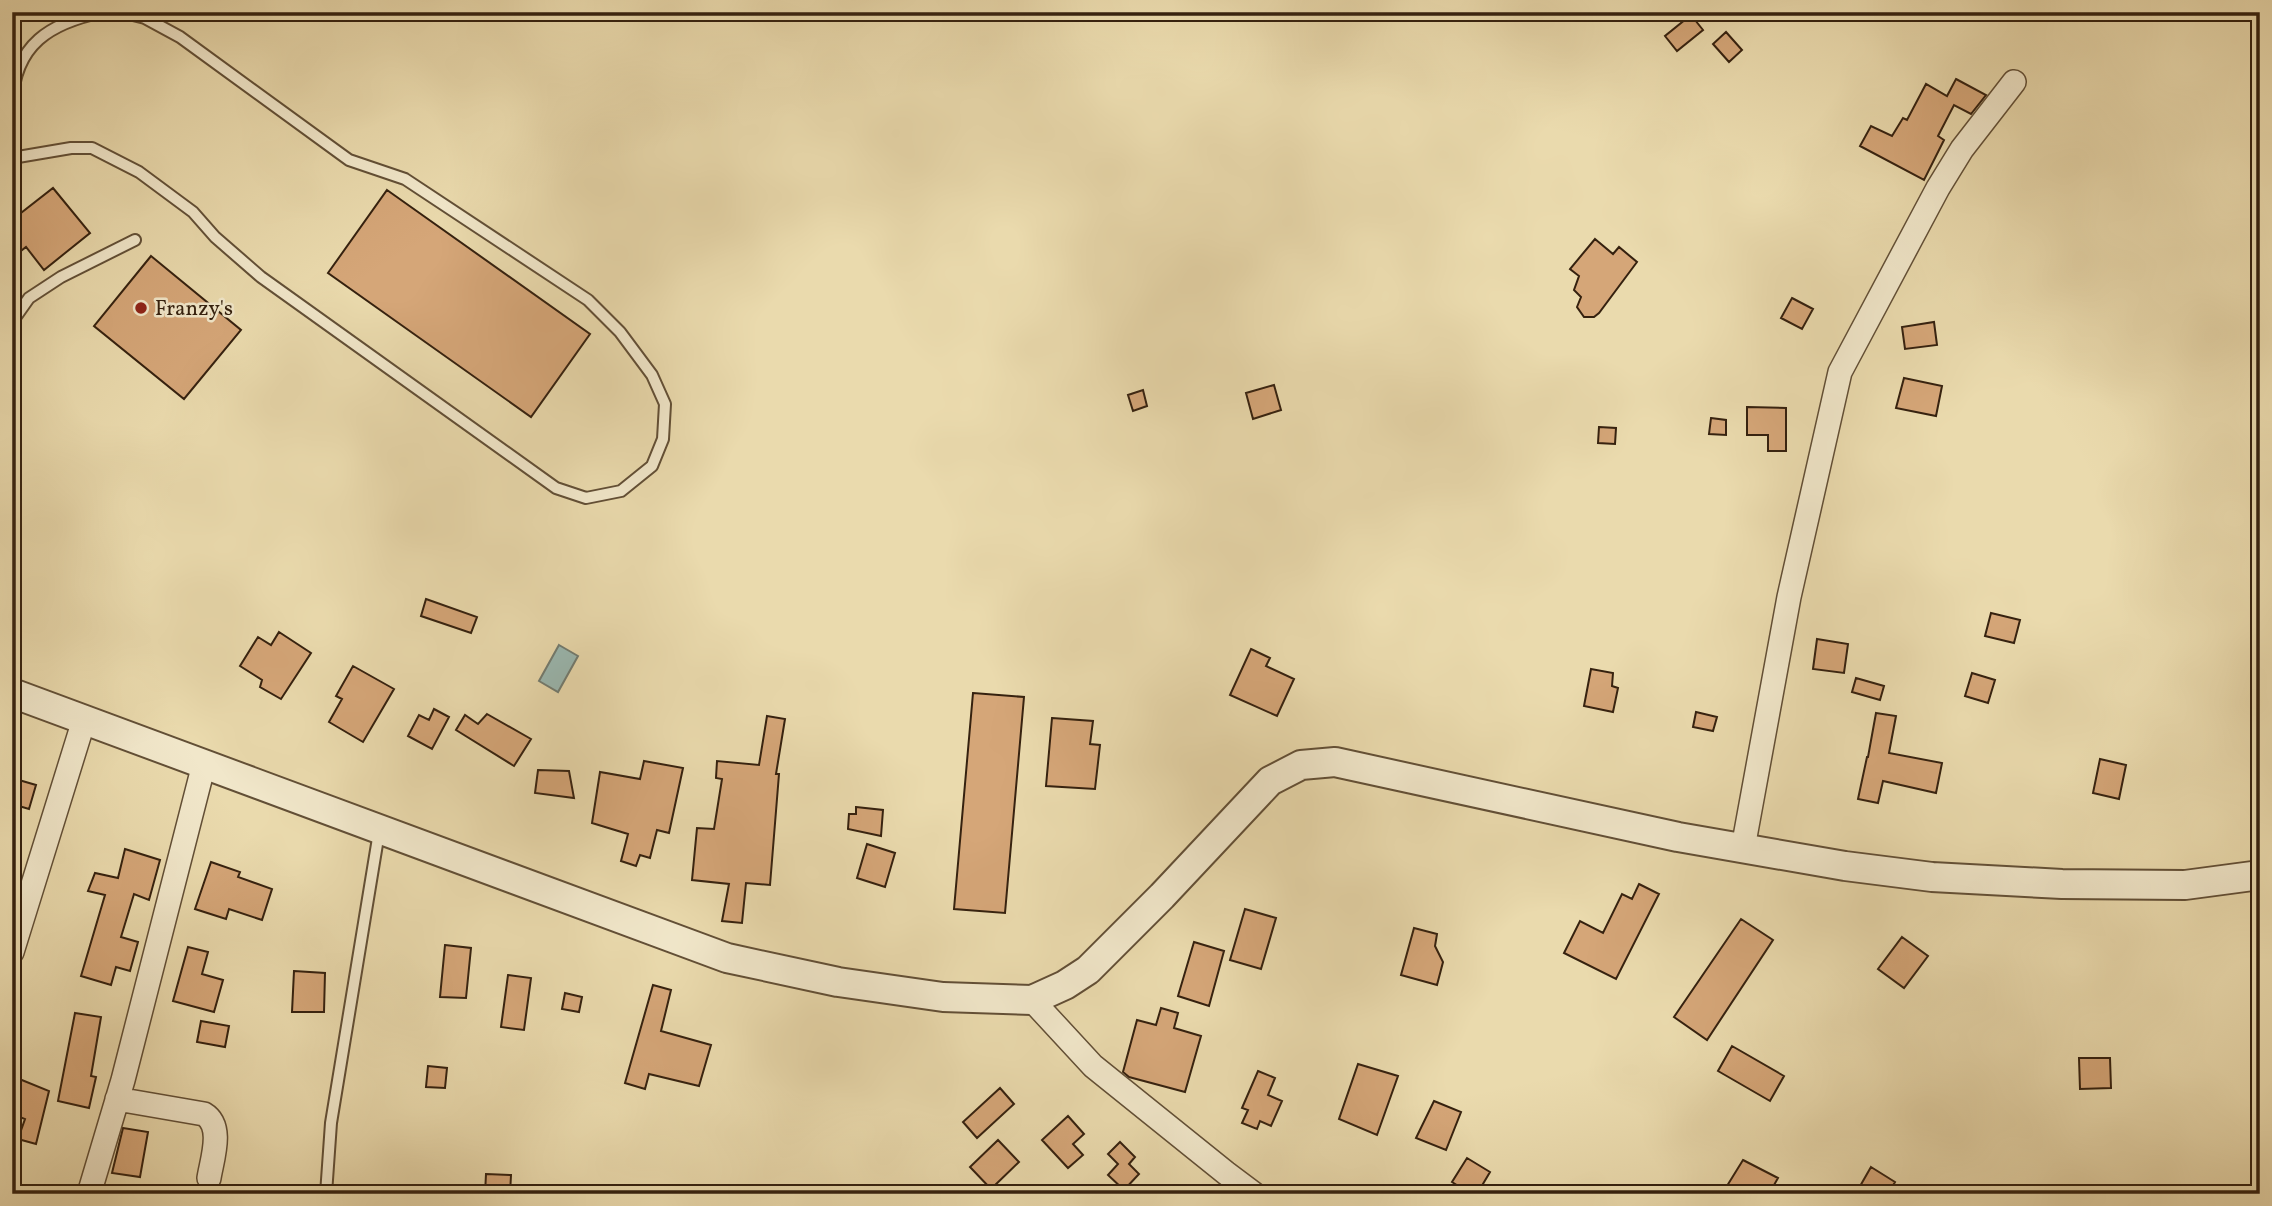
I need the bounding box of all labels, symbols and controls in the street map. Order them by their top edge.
place label: Franzy's [155,295,233,324]
marker: Franzy's [133,300,149,316]

